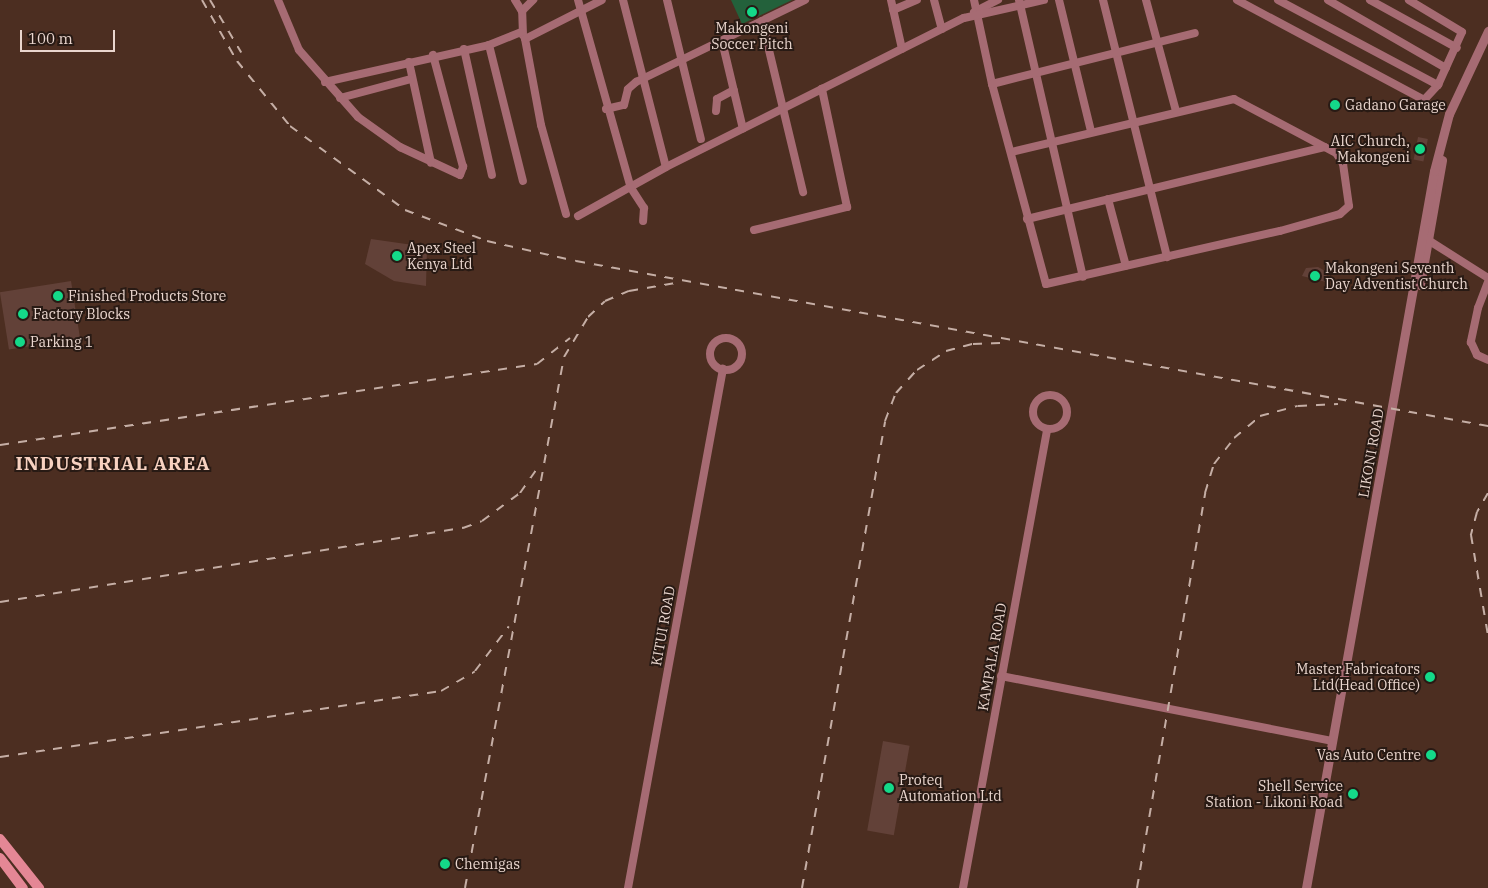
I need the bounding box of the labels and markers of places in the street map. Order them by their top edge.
marker: Makongeni Soccer Pitch [746,6,758,18]
place label: Makongeni Soccer Pitch [711,20,793,52]
place label: Gadano Garage [1345,97,1446,113]
marker: Gadano Garage [1329,99,1341,111]
place label: AIC Church, Makongeni [1331,133,1410,166]
marker: AIC Church, Makongeni [1414,143,1426,155]
place label: Apex Steel Kenya Ltd [407,240,476,272]
marker: Apex Steel Kenya Ltd [391,250,403,262]
place label: Makongeni Seventh Day Adventist Church [1325,260,1468,292]
marker: Makongeni Seventh Day Adventist Church [1309,270,1321,282]
place label: Finished Products Store [68,288,226,304]
marker: Finished Products Store [52,290,64,302]
place label: Factory Blocks [33,306,130,322]
marker: Factory Blocks [17,308,29,320]
place label: Parking 1 [30,334,93,350]
marker: Parking 1 [14,336,26,348]
place label: Master Fabricators Ltd(Head Office) [1296,661,1420,694]
marker: Master Fabricators Ltd(Head Office) [1424,671,1436,683]
place label: Vas Auto Centre [1317,747,1421,763]
marker: Vas Auto Centre [1425,749,1437,761]
place label: Proteq Automation Ltd [899,772,1002,804]
place label: Shell Service Station - Likoni Road [1206,778,1343,810]
marker: Proteq Automation Ltd [883,782,895,794]
marker: Shell Service Station - Likoni Road [1347,788,1359,800]
place label: Chemigas [455,856,520,872]
marker: Chemigas [439,858,451,870]

